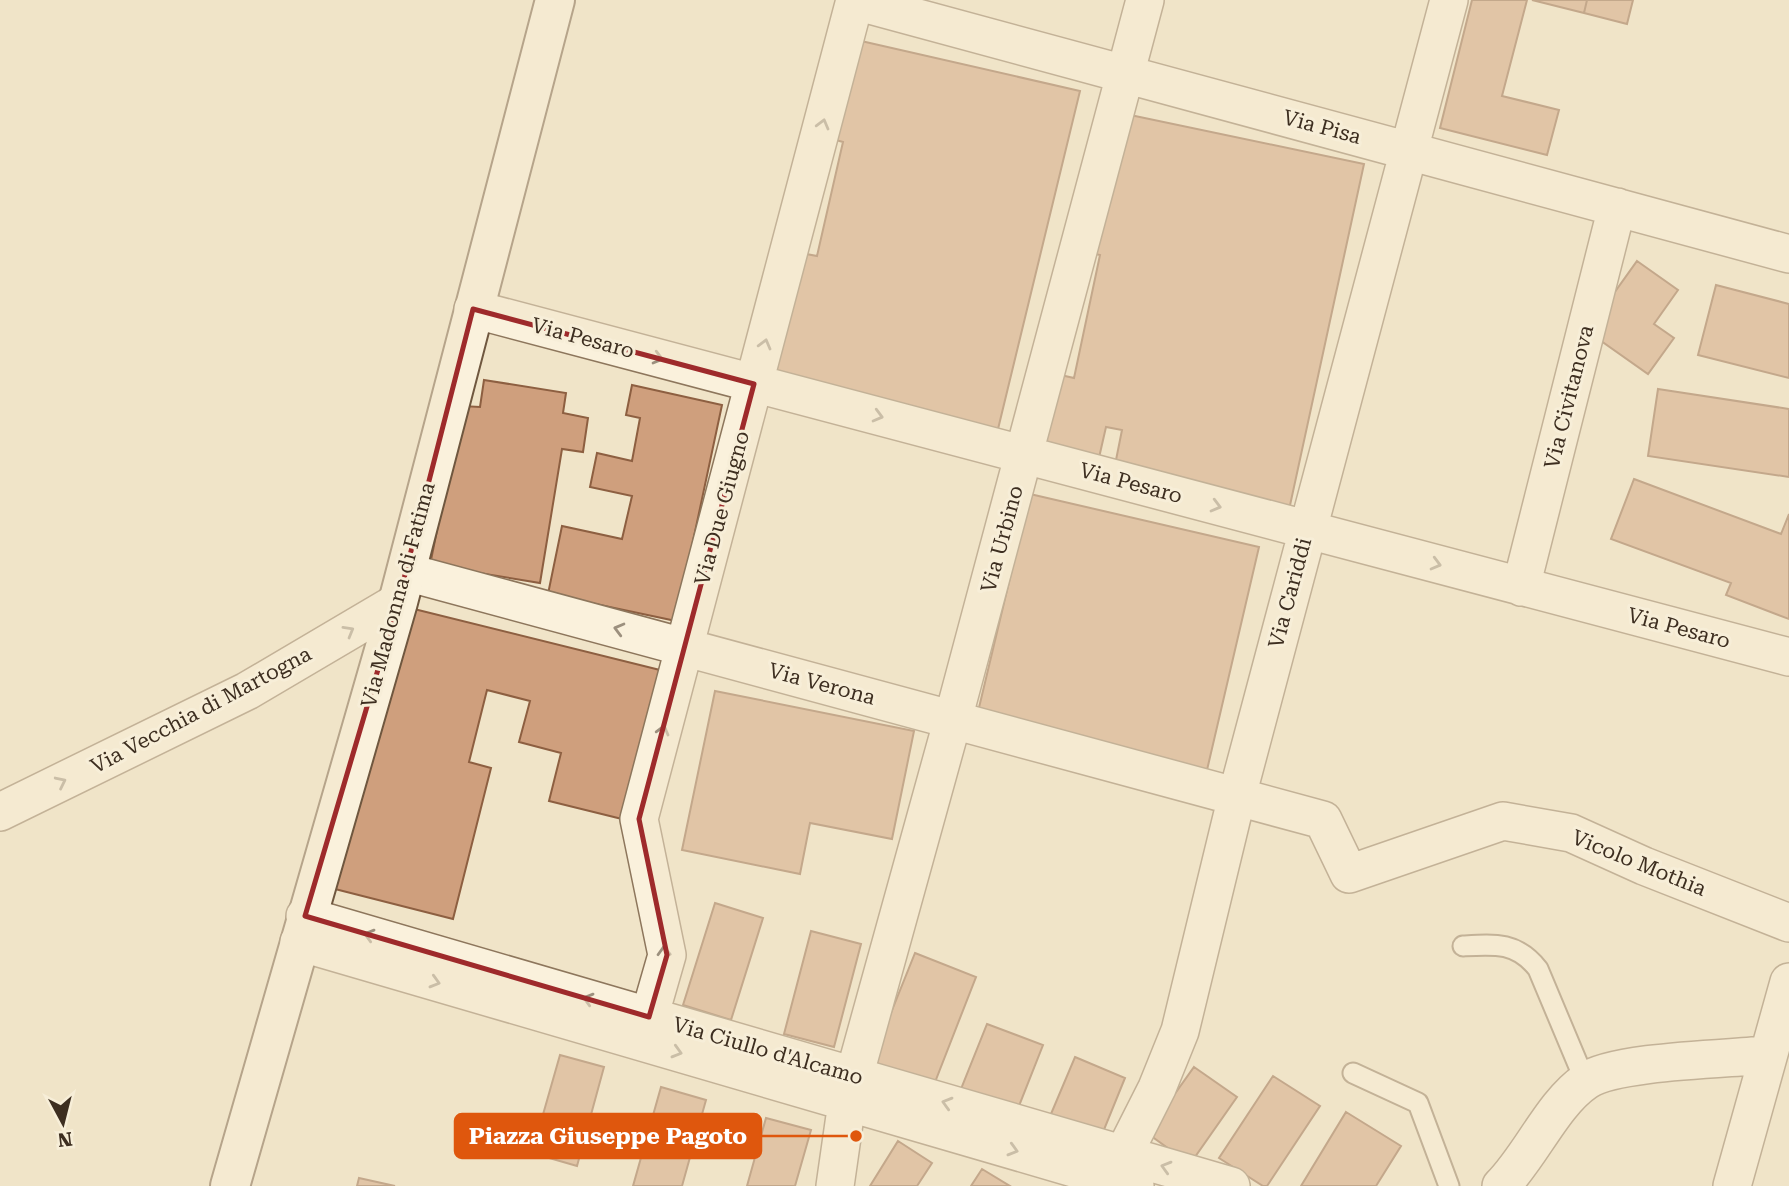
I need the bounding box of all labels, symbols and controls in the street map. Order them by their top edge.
street label: Via Pisa [1280,105,1364,149]
one-way arrow [815,118,829,130]
street label: Via Pesaro [529,313,637,363]
street label: Via Civitanova [1540,322,1599,471]
one-way arrow [756,338,771,350]
one-way arrow [651,350,663,364]
one-way arrow [871,408,883,422]
street label: Via Due Giugno [690,428,754,588]
street label: Via Pesaro [1077,458,1185,508]
street label: Via Madonna di Fatima [356,479,440,710]
street label: Via Urbino [976,483,1028,595]
one-way arrow [1210,498,1222,512]
street label: Via Cariddi [1264,535,1316,651]
one-way arrow [1430,556,1442,570]
street label: Via Pesaro [1625,603,1733,653]
one-way arrow [613,623,625,637]
one-way arrow [342,626,355,639]
street label: Via Vecchia di Martogna [87,641,316,778]
street label: Via Verona [766,658,879,710]
one-way arrow [655,724,669,736]
one-way arrow [54,777,66,791]
street label: Vicolo Mothia [1568,825,1710,901]
one-way arrow [363,929,375,943]
one-way arrow [656,945,672,956]
one-way arrow [429,973,441,988]
one-way arrow [582,993,594,1007]
street label: Via Ciullo d'Alcamo [670,1012,866,1090]
one-way arrow [671,1044,683,1059]
north arrow [28,1088,98,1158]
one-way arrow [941,1097,953,1112]
callout: Piazza Giuseppe Pagoto [455,1114,761,1158]
text: Piazza Giuseppe Pagoto [469,1123,747,1150]
text: N [56,1127,74,1152]
one-way arrow [1007,1142,1019,1157]
one-way arrow [1160,1161,1172,1175]

